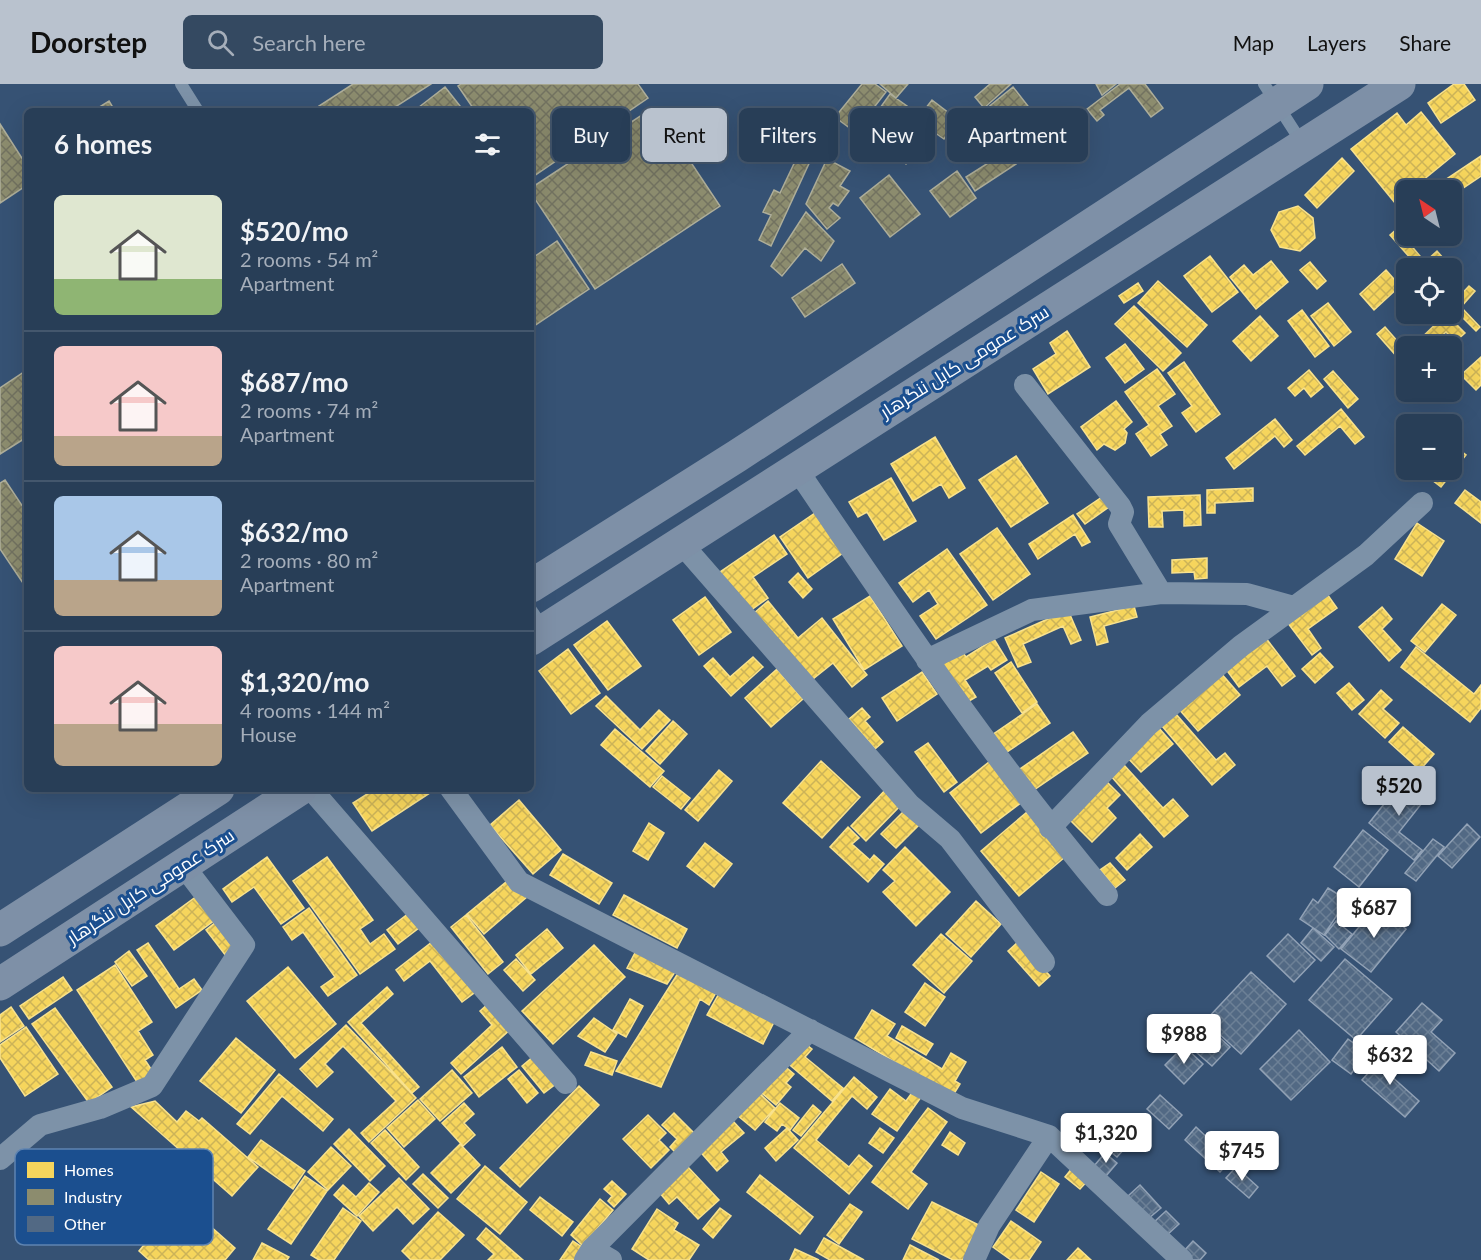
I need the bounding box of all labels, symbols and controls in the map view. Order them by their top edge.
search box [183,15,603,69]
text: Doorstep [30,25,147,59]
icon: search [204,26,237,59]
text: Search here [252,29,366,56]
text: Map [1233,30,1274,55]
text: Layers [1307,30,1366,55]
text: Share [1399,30,1451,55]
chip: Buy [552,108,630,162]
chip: Rent [642,108,727,162]
chip: Filters [739,108,838,162]
chip: New [850,108,935,162]
chip: Apartment [947,108,1088,162]
text: 6 homes [54,128,152,160]
icon: filters [471,128,504,161]
north arrow [1396,180,1462,246]
map controls [1396,180,1462,480]
text: $520/mo [240,215,348,247]
icon: home [102,219,174,291]
text: 2 rooms · 54 m² [240,247,378,271]
button: locate [1396,258,1462,324]
text: Apartment [240,271,334,295]
street label: سرک عمومی کابل ننگرهار [875,300,1053,423]
button: + [1396,336,1462,402]
text: $687/mo [240,366,348,398]
icon: home [102,370,174,442]
text: 2 rooms · 74 m² [240,398,378,422]
button: − [1396,414,1462,480]
text: Apartment [240,422,334,446]
text: $632/mo [240,516,348,548]
icon: home [102,520,174,592]
text: 2 rooms · 80 m² [240,548,378,572]
text: Apartment [240,572,334,596]
text: $1,320/mo [240,666,370,698]
icon: home [102,670,174,742]
text: 4 rooms · 144 m² [240,698,390,722]
text: House [240,722,297,746]
pin: $520 [1363,766,1435,817]
text: $520 [1376,773,1422,797]
street label: سرک عمومی کابل ننگرهار [61,824,238,950]
pin: $687 [1338,888,1410,939]
text: $687 [1351,895,1397,919]
pin: $988 [1148,1014,1220,1065]
text: $988 [1161,1021,1207,1045]
pin: $632 [1354,1035,1426,1086]
text: $632 [1367,1042,1413,1066]
pin: $1,320 [1057,1113,1155,1164]
text: $1,320 [1075,1120,1137,1144]
pin: $745 [1206,1131,1278,1182]
text: $745 [1219,1138,1265,1162]
legend [15,1149,213,1245]
text: Homes [64,1160,114,1179]
text: Industry [64,1187,123,1206]
text: Other [64,1214,106,1233]

